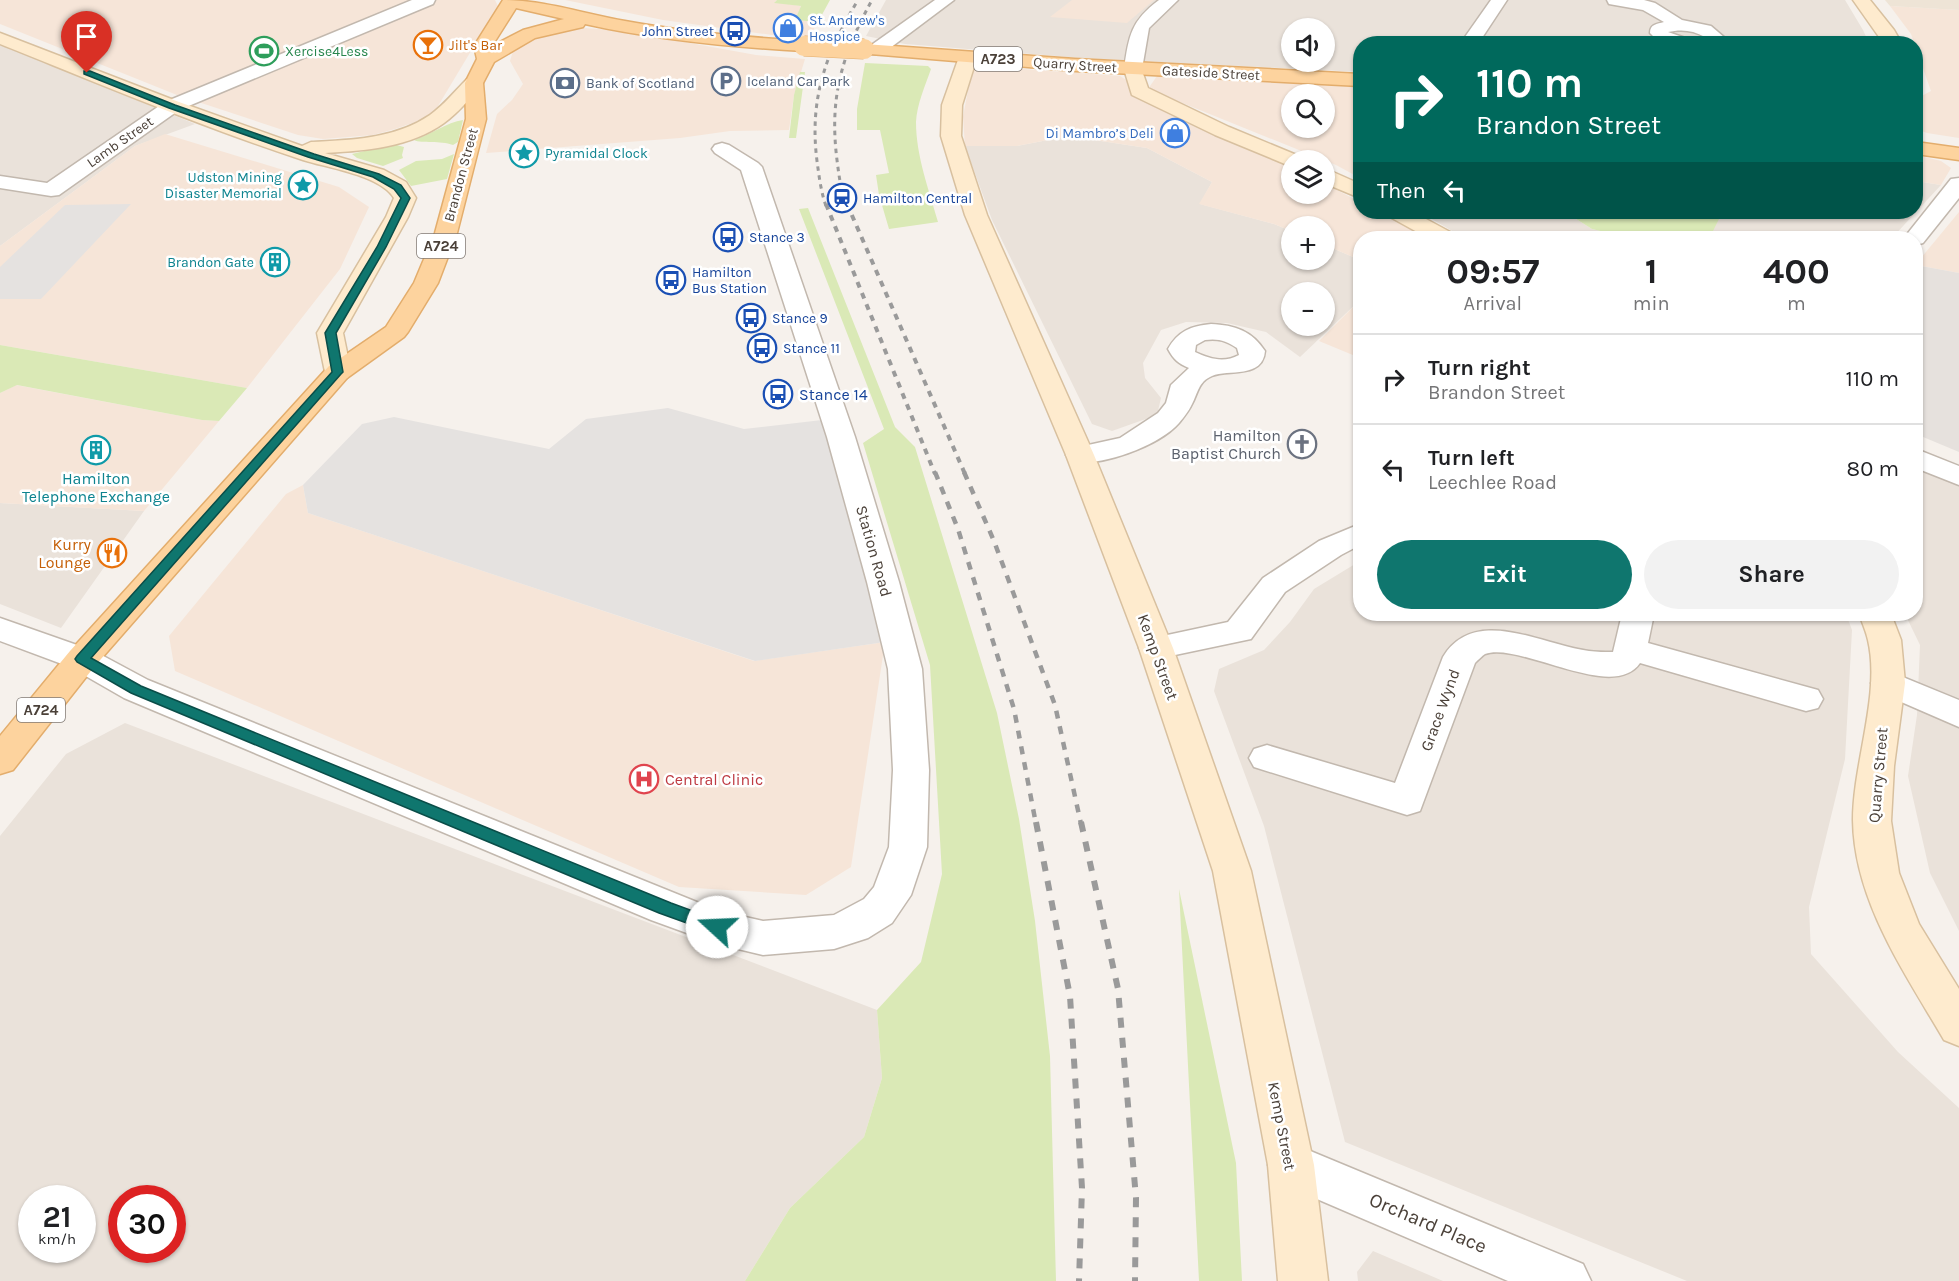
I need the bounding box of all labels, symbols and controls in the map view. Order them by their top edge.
pin [61,11,112,73]
shop icon: St. Andrew's Hospice [772,12,804,44]
place label: St. Andrew's Hospice [809,12,885,45]
bus stop icon: John Street [719,15,751,47]
map controls [1281,18,1335,336]
button: sound [1281,18,1335,72]
icon: arrive [70,20,103,53]
place label: John Street [642,23,714,40]
bar icon: Jilt's Bar [412,29,444,61]
sports icon: Xercise4Less [248,35,280,67]
place label: Jilt's Bar [449,37,503,54]
place label: Xercise4Less [285,43,368,60]
road number: A723 [974,47,1022,71]
street label: Quarry Street [1033,54,1117,76]
text: 110 m [1476,58,1583,108]
icon: right [1377,60,1455,138]
street label: Gateside Street [1162,62,1260,84]
parking icon: Iceland Car Park [710,65,742,97]
bank icon: Bank of Scotland [549,67,581,99]
place label: Iceland Car Park [747,73,850,90]
place label: Bank of Scotland [586,75,695,92]
button: search [1281,84,1335,138]
text: Brandon Street [1476,109,1661,141]
street label: Lamb Street [83,113,157,171]
shop icon: Di Mambro’s Deli [1159,117,1191,149]
place label: Di Mambro’s Deli [1045,125,1154,142]
street label: Brandon Street [440,126,482,224]
place icon: Pyramidal Clock [508,137,540,169]
place label: Pyramidal Clock [545,145,648,162]
button: layers [1281,150,1335,204]
place label: Udston Mining Disaster Memorial [165,169,282,202]
place icon: Udston Mining Disaster Memorial [287,169,319,201]
icon: left [1438,174,1471,207]
text: Then [1377,178,1426,204]
station icon: Hamilton Central [826,182,858,214]
place label: Hamilton Central [863,190,972,207]
button: + [1281,216,1335,270]
bus stop icon: Stance 3 [712,221,744,253]
place label: Stance 3 [749,229,805,246]
road number: A724 [417,234,465,258]
building icon: Brandon Gate [259,246,291,278]
text: 09:57 [1446,250,1540,292]
text: 1 [1645,250,1658,292]
text: 400 [1763,250,1830,292]
place label: Brandon Gate [167,254,254,271]
bus stop icon: Hamilton Bus Station [655,264,687,296]
place label: Hamilton Bus Station [692,264,767,297]
button: − [1281,282,1335,336]
text: Arrival [1464,292,1522,315]
text: min [1633,292,1670,315]
text: m [1787,292,1806,315]
bus stop icon: Stance 9 [735,302,767,334]
place label: Stance 9 [772,310,828,327]
bus stop icon: Stance 11 [746,332,778,364]
place label: Stance 11 [783,340,840,357]
text: Turn right [1428,355,1531,381]
icon: right [1377,363,1410,396]
text: 110 m [1846,366,1899,392]
bus stop icon: Stance 14 [762,378,794,410]
text: Brandon Street [1428,381,1565,404]
place label: Stance 14 [799,385,868,404]
place label: Hamilton Baptist Church [1171,426,1281,463]
church icon: Hamilton Baptist Church [1286,428,1318,460]
building icon: Hamilton Telephone Exchange [80,434,112,466]
text: Turn left [1428,445,1515,471]
icon: left [1377,453,1410,486]
text: 80 m [1847,456,1899,482]
place label: Hamilton Telephone Exchange [22,469,170,506]
text: Leechlee Road [1428,471,1557,494]
street label: Station Road [852,503,896,599]
place label: Kurry Lounge [38,535,92,572]
restaurant icon: Kurry Lounge [96,537,128,569]
button: Exit [1377,540,1632,609]
button: Share [1644,540,1899,609]
street label: Kemp Street [1134,611,1182,703]
street label: Grace Wynd [1416,666,1464,754]
road number: A724 [17,698,65,722]
street label: Quarry Street [1864,727,1892,823]
hospital icon: Central Clinic [628,763,660,795]
place label: Central Clinic [665,770,763,789]
position arrow [685,895,749,959]
street label: Kemp Street [1264,1080,1300,1172]
speed limit sign: 30 [108,1185,186,1263]
street label: Orchard Place [1366,1188,1490,1258]
text: 21 [43,1199,71,1235]
text: km/h [38,1230,76,1248]

